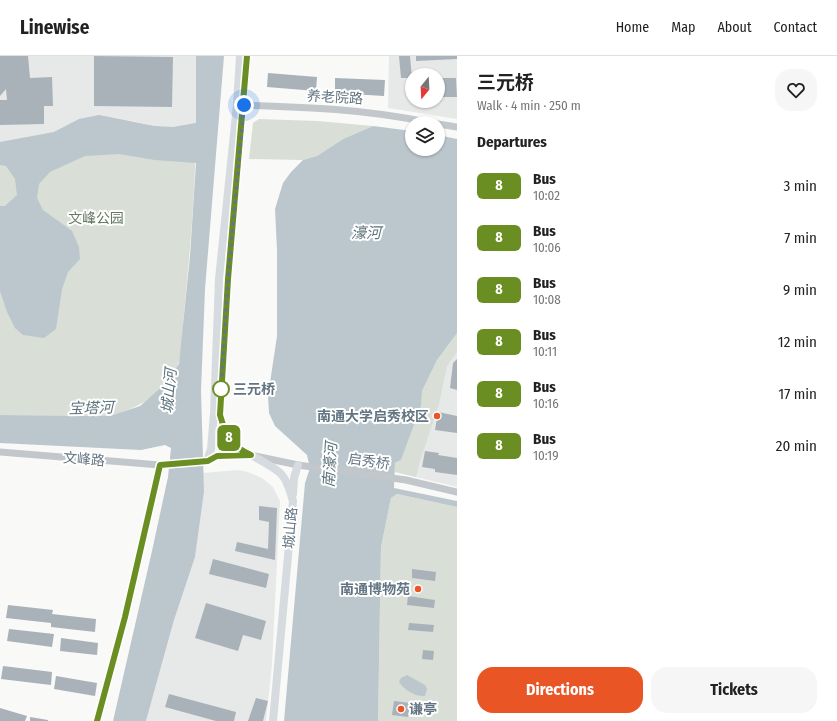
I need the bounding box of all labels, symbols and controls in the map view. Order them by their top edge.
text: Linewise [20,16,89,39]
text: Home [616,19,649,36]
text: Map [671,19,695,36]
text: About [717,19,752,36]
text: Contact [774,19,817,36]
north arrow [405,68,445,108]
map controls [405,68,445,156]
button: heart [775,69,817,111]
text: 三元桥 [477,71,534,94]
street label: 养老院路 [307,88,363,107]
your location [234,95,254,115]
text: Walk · 4 min · 250 m [477,98,581,113]
button: layers [405,116,445,156]
text: Departures [477,133,547,151]
text: Bus [533,170,556,188]
text: 8 [495,177,503,194]
text: 3 min [783,177,817,195]
text: 10:02 [533,188,560,203]
park label: 文峰公园 [68,210,124,227]
text: Bus [533,222,556,240]
water label: 濠河 [351,224,384,242]
text: 8 [495,229,503,246]
text: 7 min [784,229,817,247]
text: 10:06 [533,240,561,255]
text: Bus [533,274,556,292]
text: 8 [495,281,503,298]
text: 9 min [783,281,817,299]
text: 10:08 [533,292,561,307]
text: Bus [533,326,556,344]
text: 8 [495,333,503,350]
text: 12 min [778,333,817,351]
text: 10:11 [533,344,557,359]
water label: 城山河 [158,365,180,414]
text: Bus [533,378,556,396]
marker: 三元桥 [212,380,230,398]
place label: 三元桥 [233,381,275,398]
text: 8 [495,385,503,402]
text: 17 min [778,385,817,403]
text: 10:16 [533,396,559,411]
water label: 宝塔河 [68,399,117,417]
place label: 南通大学启秀校区 [317,408,429,425]
marker: 南通大学启秀校区 [432,411,442,421]
line badge: 8 [216,425,242,451]
text: 8 [225,429,233,446]
text: Bus [533,430,556,448]
text: 8 [495,437,503,454]
text: 20 min [776,437,817,455]
water label: 南濠河 [319,439,341,488]
text: 10:19 [533,448,558,463]
street label: 文峰路 [62,449,106,470]
street label: 启秀桥 [347,450,391,473]
street label: 城山路 [280,506,301,550]
place label: 南通博物苑 [340,581,410,598]
marker: 南通博物苑 [413,584,423,594]
button: Directions [477,667,643,713]
button: Tickets [651,667,817,713]
place label: 谦亭 [409,701,437,718]
marker: 谦亭 [396,704,406,714]

